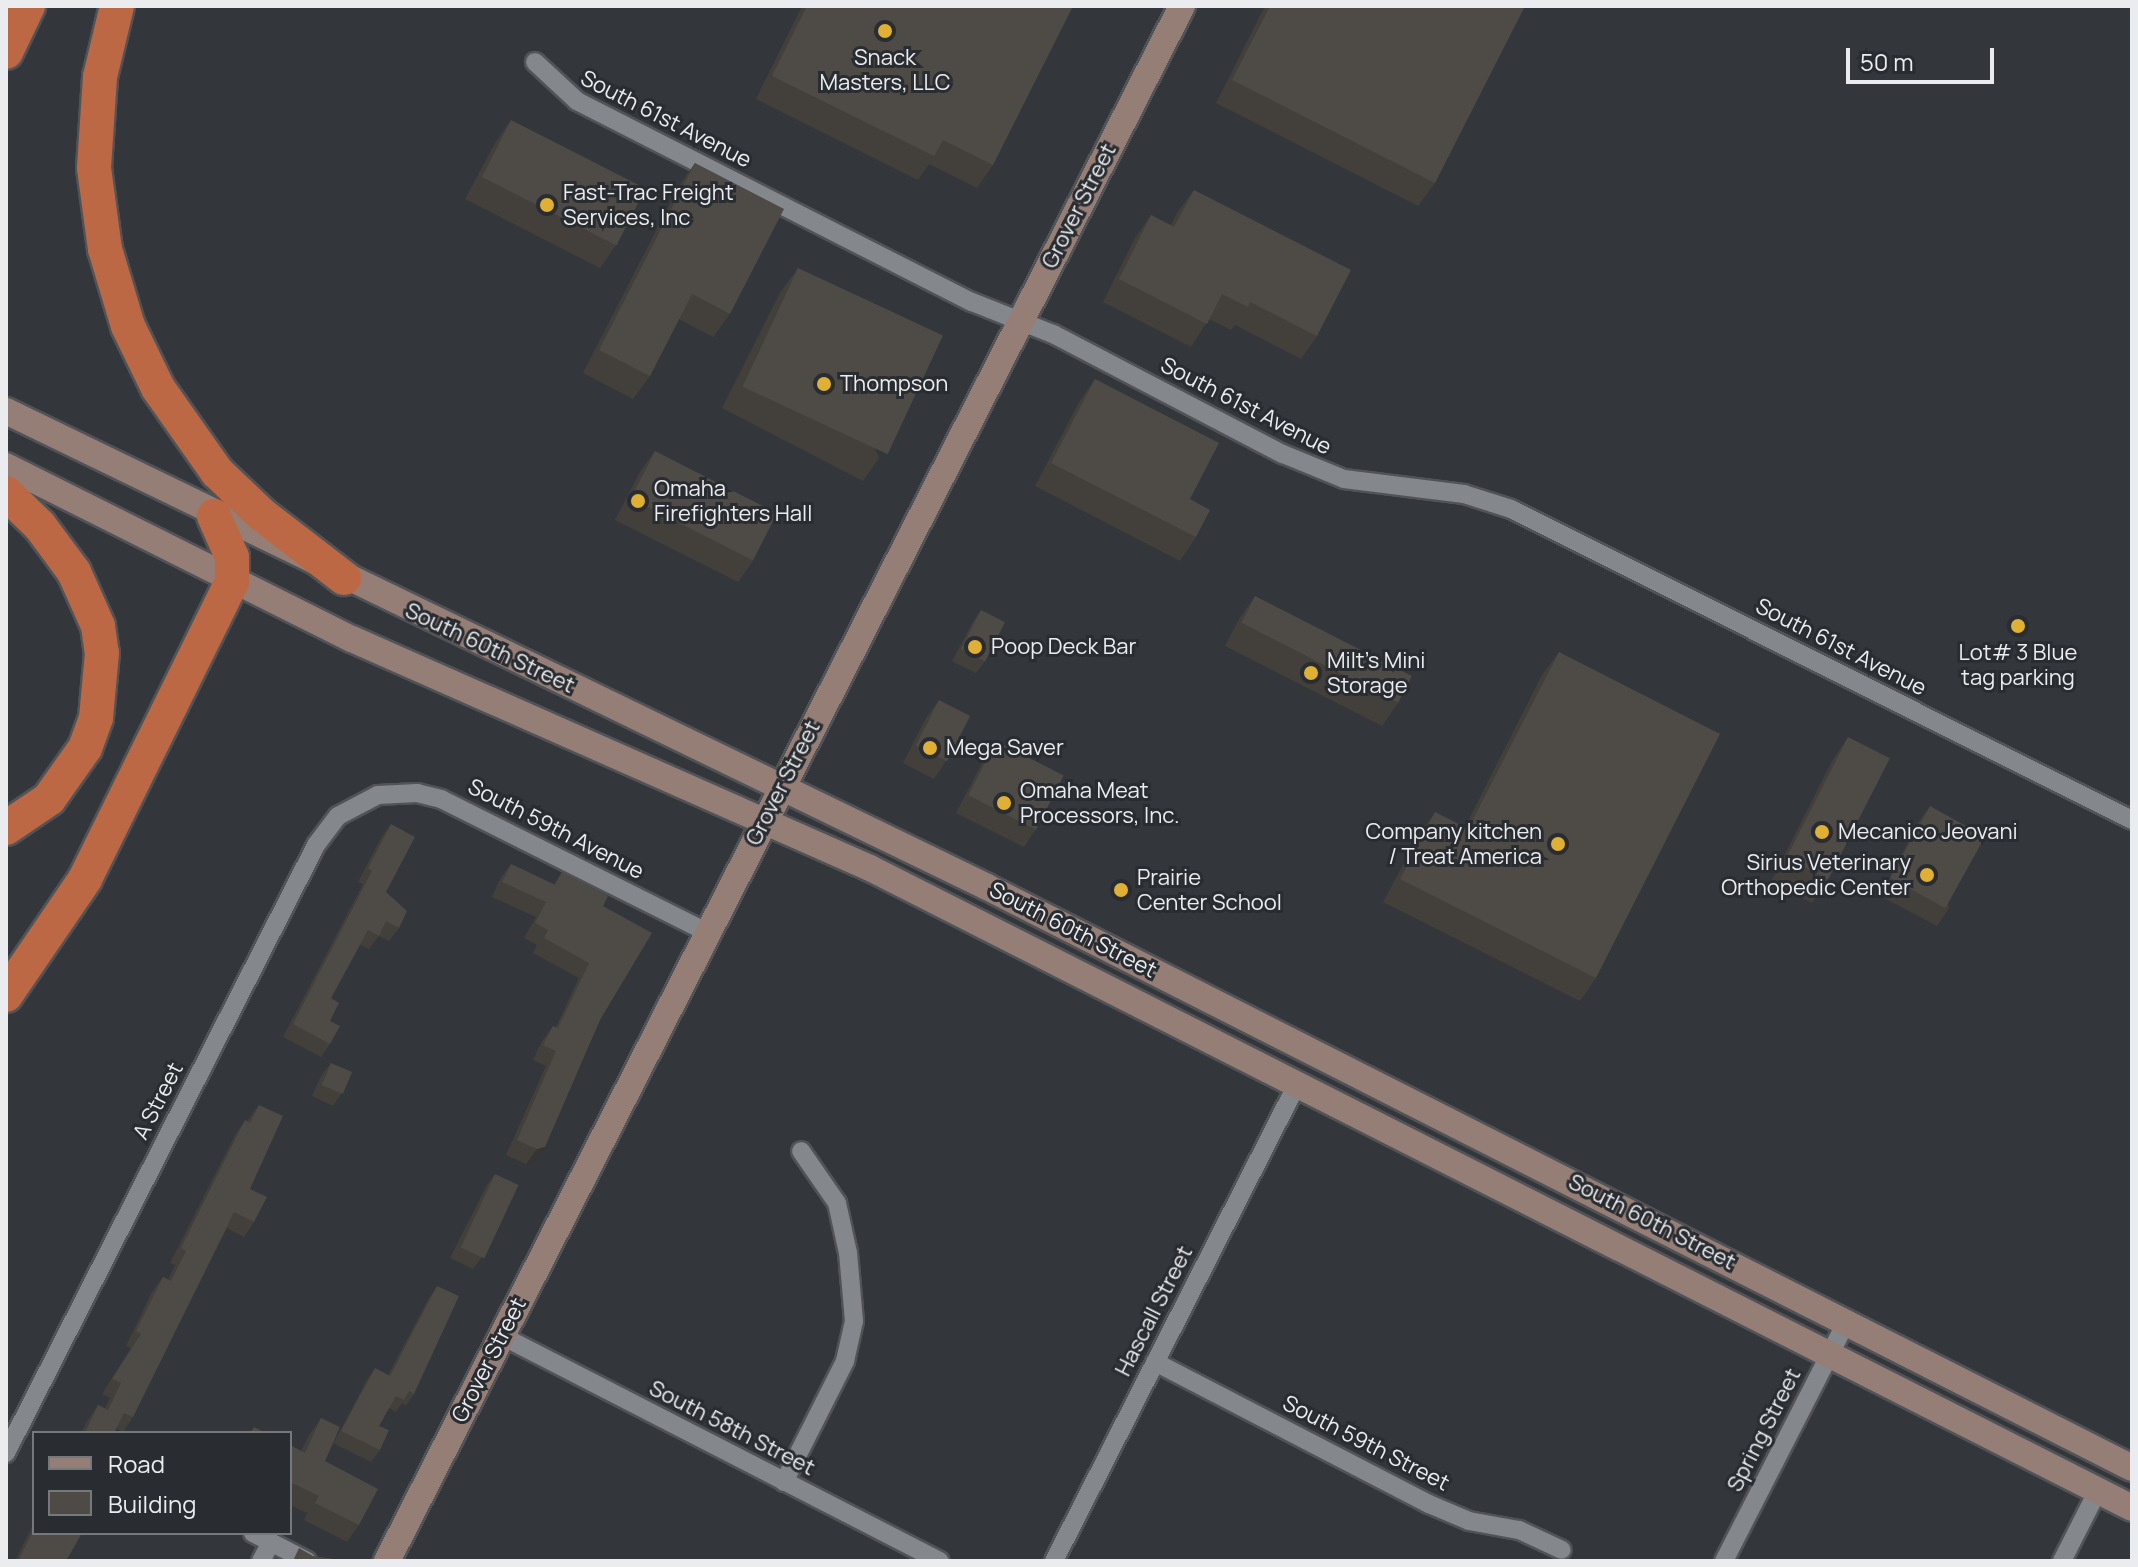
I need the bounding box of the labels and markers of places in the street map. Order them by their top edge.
marker: Snack Masters, LLC [876,22,894,40]
place label: Snack Masters, LLC [820,44,950,96]
place label: Fast-Trac Freight Services, Inc [563,179,734,230]
marker: Fast-Trac Freight Services, Inc [538,196,556,214]
place label: Thompson [840,371,948,397]
marker: Thompson [815,375,833,393]
place label: Omaha Firefighters Hall [654,475,812,526]
marker: Omaha Firefighters Hall [629,492,647,510]
marker: Lot# 3 Blue tag parking [2009,617,2027,635]
place label: Poop Deck Bar [991,634,1136,660]
marker: Poop Deck Bar [966,638,984,656]
place label: Lot# 3 Blue tag parking [1959,639,2077,690]
place label: Milt's Mini Storage [1327,647,1425,698]
marker: Milt's Mini Storage [1302,664,1320,682]
place label: Mega Saver [946,735,1064,761]
marker: Mega Saver [921,739,939,757]
place label: Omaha Meat Processors, Inc. [1020,777,1180,828]
marker: Omaha Meat Processors, Inc. [995,794,1013,812]
place label: Company kitchen / Treat America [1365,818,1542,870]
place label: Mecanico Jeovani [1838,819,2018,845]
marker: Mecanico Jeovani [1813,823,1831,841]
marker: Company kitchen / Treat America [1549,835,1567,853]
place label: Sirius Veterinary Orthopedic Center [1721,849,1911,900]
place label: Prairie Center School [1137,864,1282,916]
marker: Sirius Veterinary Orthopedic Center [1918,866,1936,884]
marker: Prairie Center School [1112,881,1130,899]

